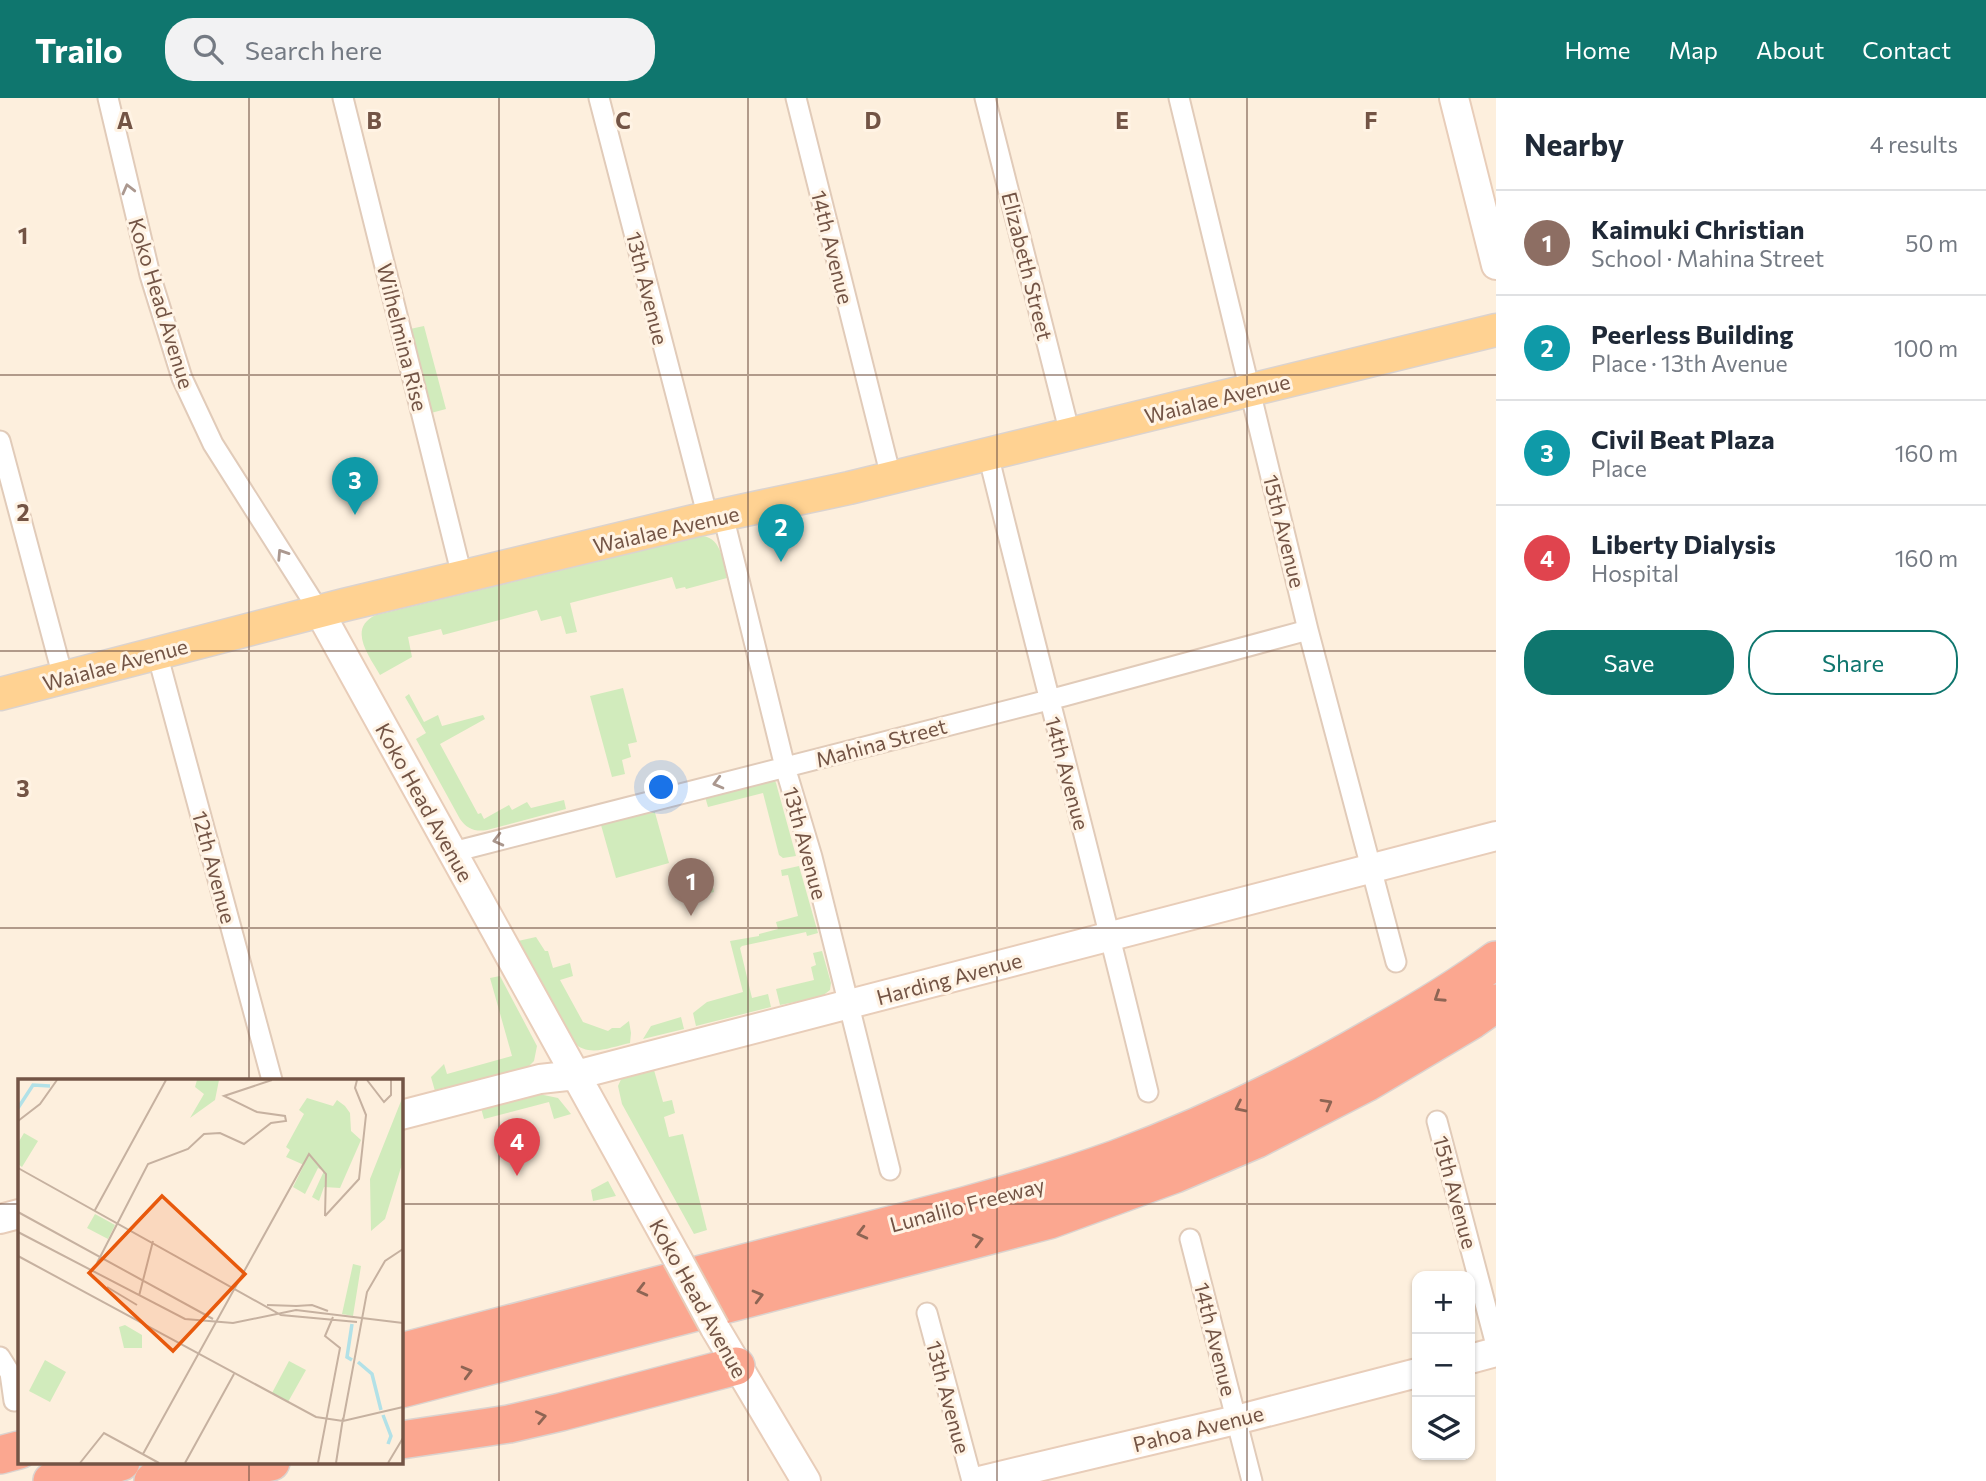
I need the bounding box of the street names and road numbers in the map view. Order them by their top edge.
street label: 14th Avenue [807,188,859,306]
street label: Elizabeth Street [997,189,1059,343]
street label: Koko Head Avenue [124,215,200,391]
street label: 13th Avenue [622,229,674,347]
street label: Wilhelmina Rise [373,260,433,414]
street label: Waialae Avenue [1142,368,1292,428]
street label: 15th Avenue [1259,472,1311,590]
street label: Waialae Avenue [591,500,741,558]
street label: Waialae Avenue [40,633,190,695]
street label: Mahina Street [813,712,949,772]
street label: 14th Avenue [1041,714,1095,832]
street label: Koko Head Avenue [371,718,479,886]
street label: 13th Avenue [779,784,833,902]
street label: 12th Avenue [188,808,242,926]
street label: Harding Avenue [873,947,1025,1009]
street label: 15th Avenue [1429,1133,1483,1251]
street label: Lunalilo Freeway [887,1171,1047,1237]
street label: Koko Head Avenue [645,1214,753,1382]
street label: 14th Avenue [1190,1280,1242,1398]
street label: 13th Avenue [922,1338,976,1456]
street label: Pahoa Avenue [1130,1400,1266,1456]

